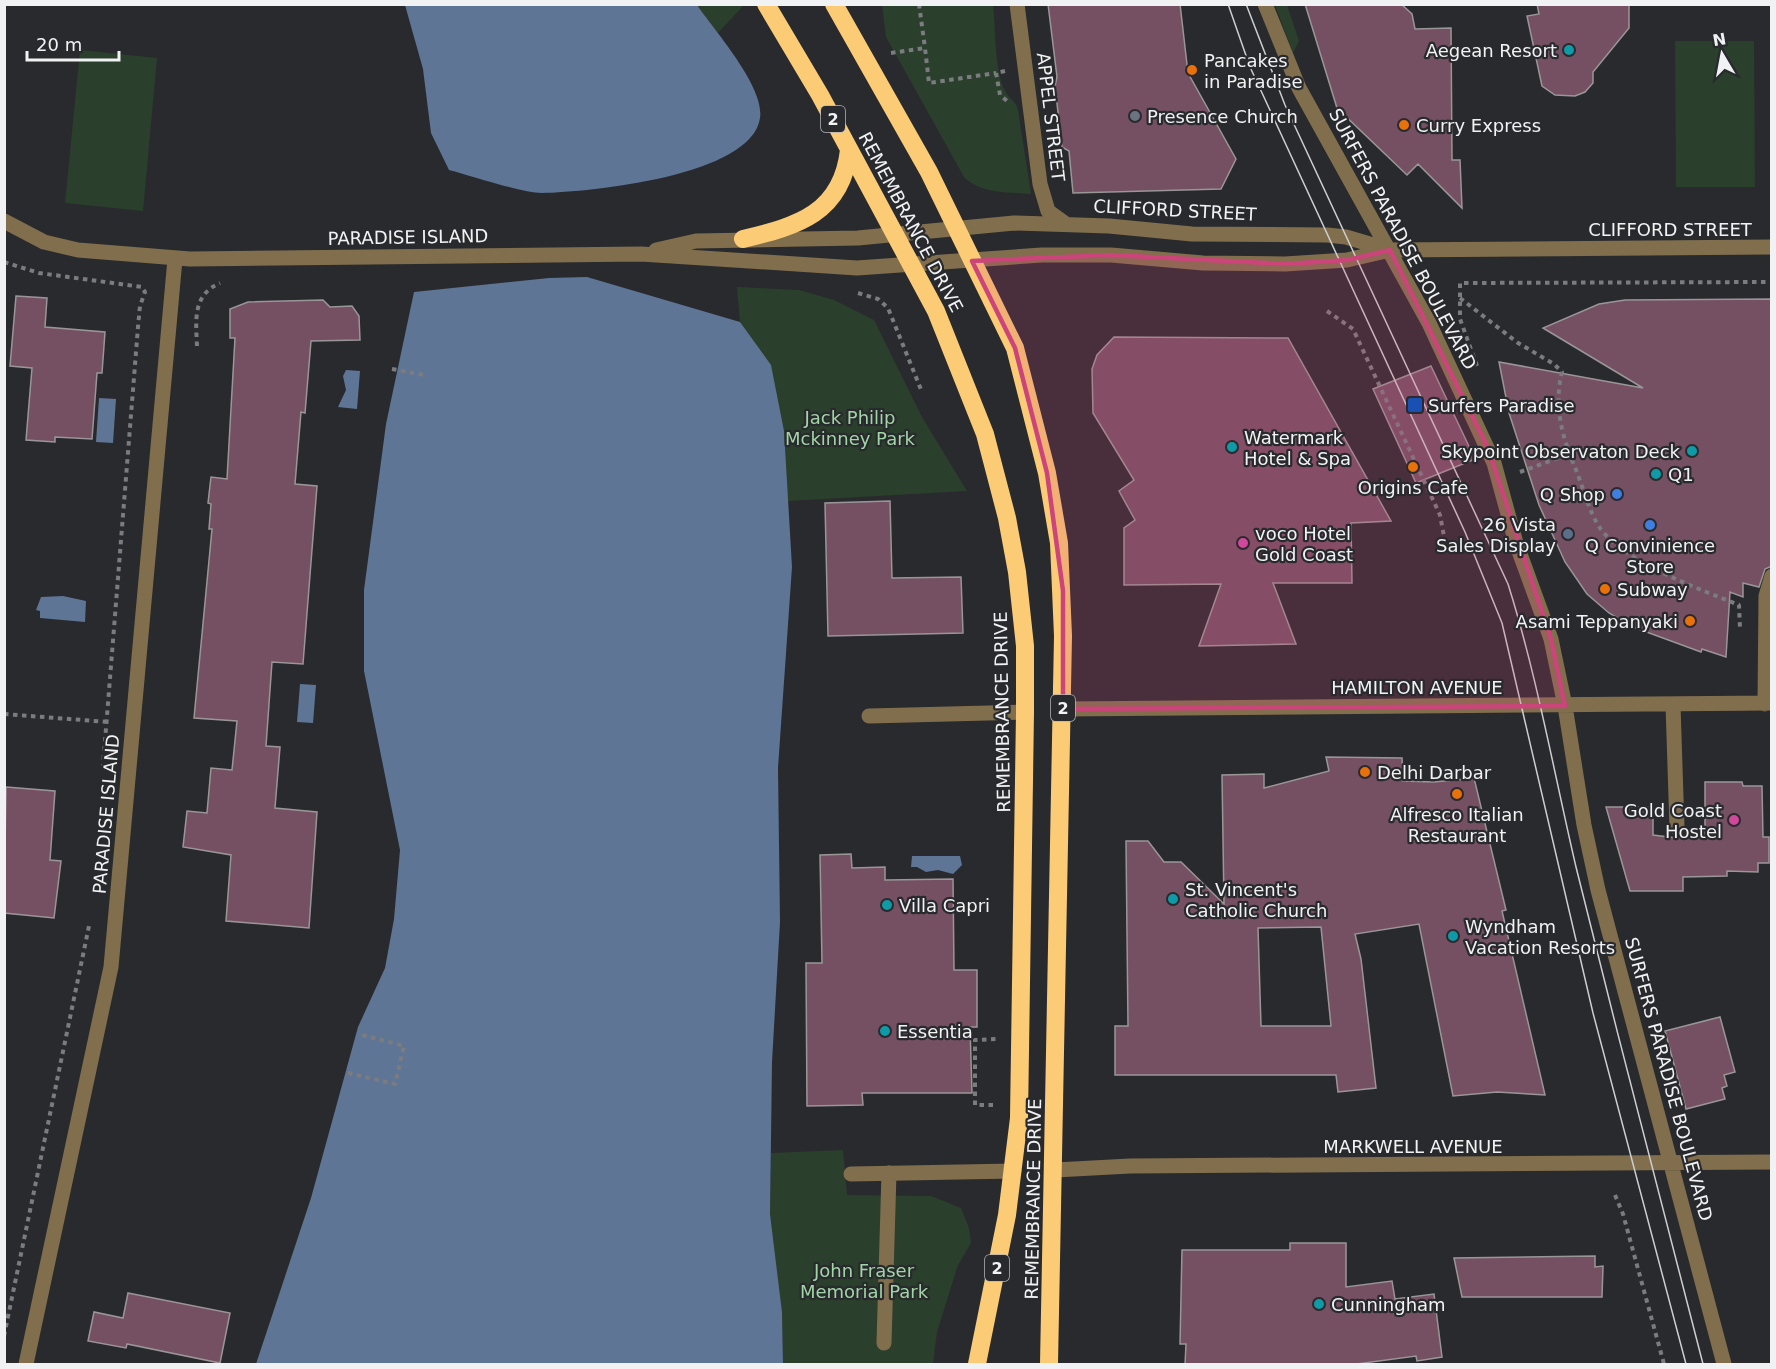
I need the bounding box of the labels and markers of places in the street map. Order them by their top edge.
place label: Aegean Resort [1426,40,1557,61]
marker: Aegean Resort [1562,43,1576,57]
place label: Pancakes in Paradise [1204,50,1303,92]
marker: Pancakes in Paradise [1185,63,1199,77]
place label: Presence Church [1147,106,1298,127]
marker: Presence Church [1128,109,1142,123]
place label: Curry Express [1416,115,1541,136]
marker: Curry Express [1397,118,1411,132]
place label: Surfers Paradise [1428,395,1575,416]
marker: Surfers Paradise [1406,396,1424,414]
place label: Watermark Hotel & Spa [1244,427,1351,469]
marker: Watermark Hotel & Spa [1225,440,1239,454]
place label: Skypoint Observaton Deck [1441,441,1681,462]
marker: Skypoint Observaton Deck [1685,444,1699,458]
marker: Origins Cafe [1406,460,1420,474]
place label: Q1 [1668,464,1694,485]
marker: Q1 [1649,467,1663,481]
place label: Origins Cafe [1358,477,1468,498]
place label: Q Shop [1540,484,1605,505]
marker: Q Shop [1610,487,1624,501]
place label: 26 Vista Sales Display [1436,514,1556,556]
marker: Q Convinience Store [1643,518,1657,532]
place label: voco Hotel Gold Coast [1255,523,1353,565]
marker: 26 Vista Sales Display [1561,527,1575,541]
place label: Q Convinience Store [1585,535,1715,577]
marker: voco Hotel Gold Coast [1236,536,1250,550]
place label: Subway [1617,579,1688,600]
marker: Subway [1598,582,1612,596]
place label: Asami Teppanyaki [1516,611,1678,632]
marker: Asami Teppanyaki [1683,614,1697,628]
place label: Delhi Darbar [1377,762,1492,783]
marker: Delhi Darbar [1358,765,1372,779]
marker: Alfresco Italian Restaurant [1450,787,1464,801]
place label: Gold Coast Hostel [1624,800,1722,842]
place label: Alfresco Italian Restaurant [1390,804,1524,846]
marker: Gold Coast Hostel [1727,813,1741,827]
place label: St. Vincent's Catholic Church [1185,879,1327,921]
marker: St. Vincent's Catholic Church [1166,892,1180,906]
place label: Villa Capri [899,895,990,916]
marker: Villa Capri [880,898,894,912]
place label: Wyndham Vacation Resorts [1465,916,1615,958]
marker: Wyndham Vacation Resorts [1446,929,1460,943]
place label: Essentia [897,1021,973,1042]
marker: Essentia [878,1024,892,1038]
place label: Cunningham [1331,1294,1446,1315]
marker: Cunningham [1312,1297,1326,1311]

